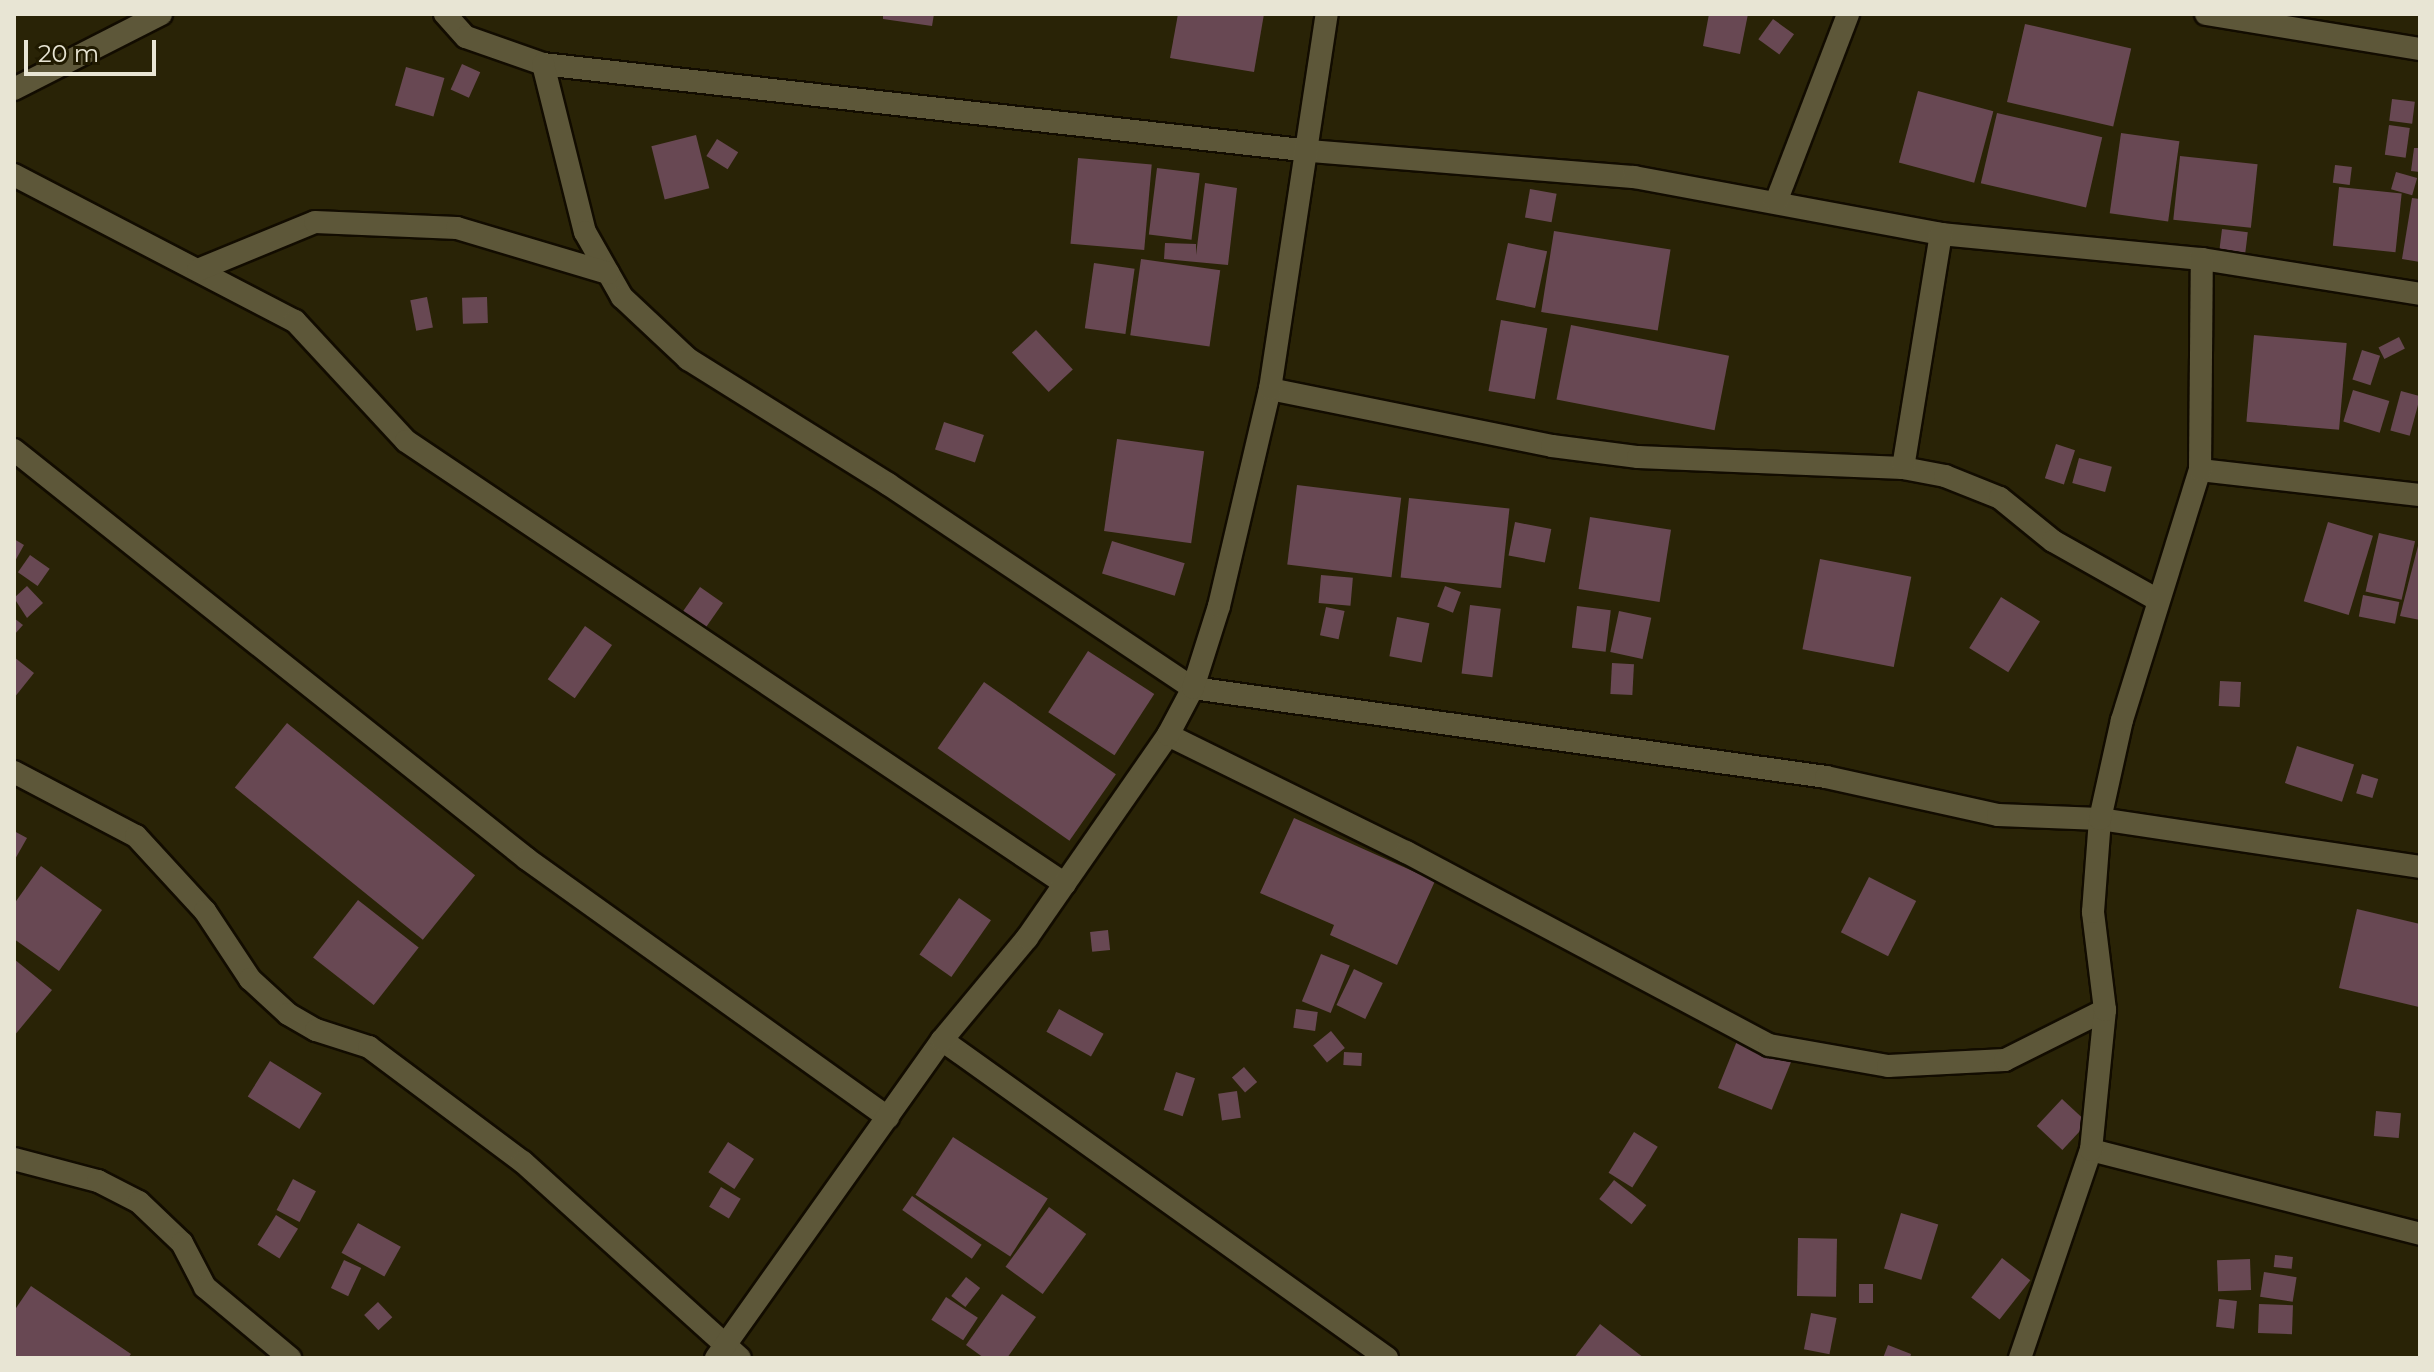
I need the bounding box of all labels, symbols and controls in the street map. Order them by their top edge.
scale bar [28,24,160,74]
text: 20 m [38,39,99,68]

